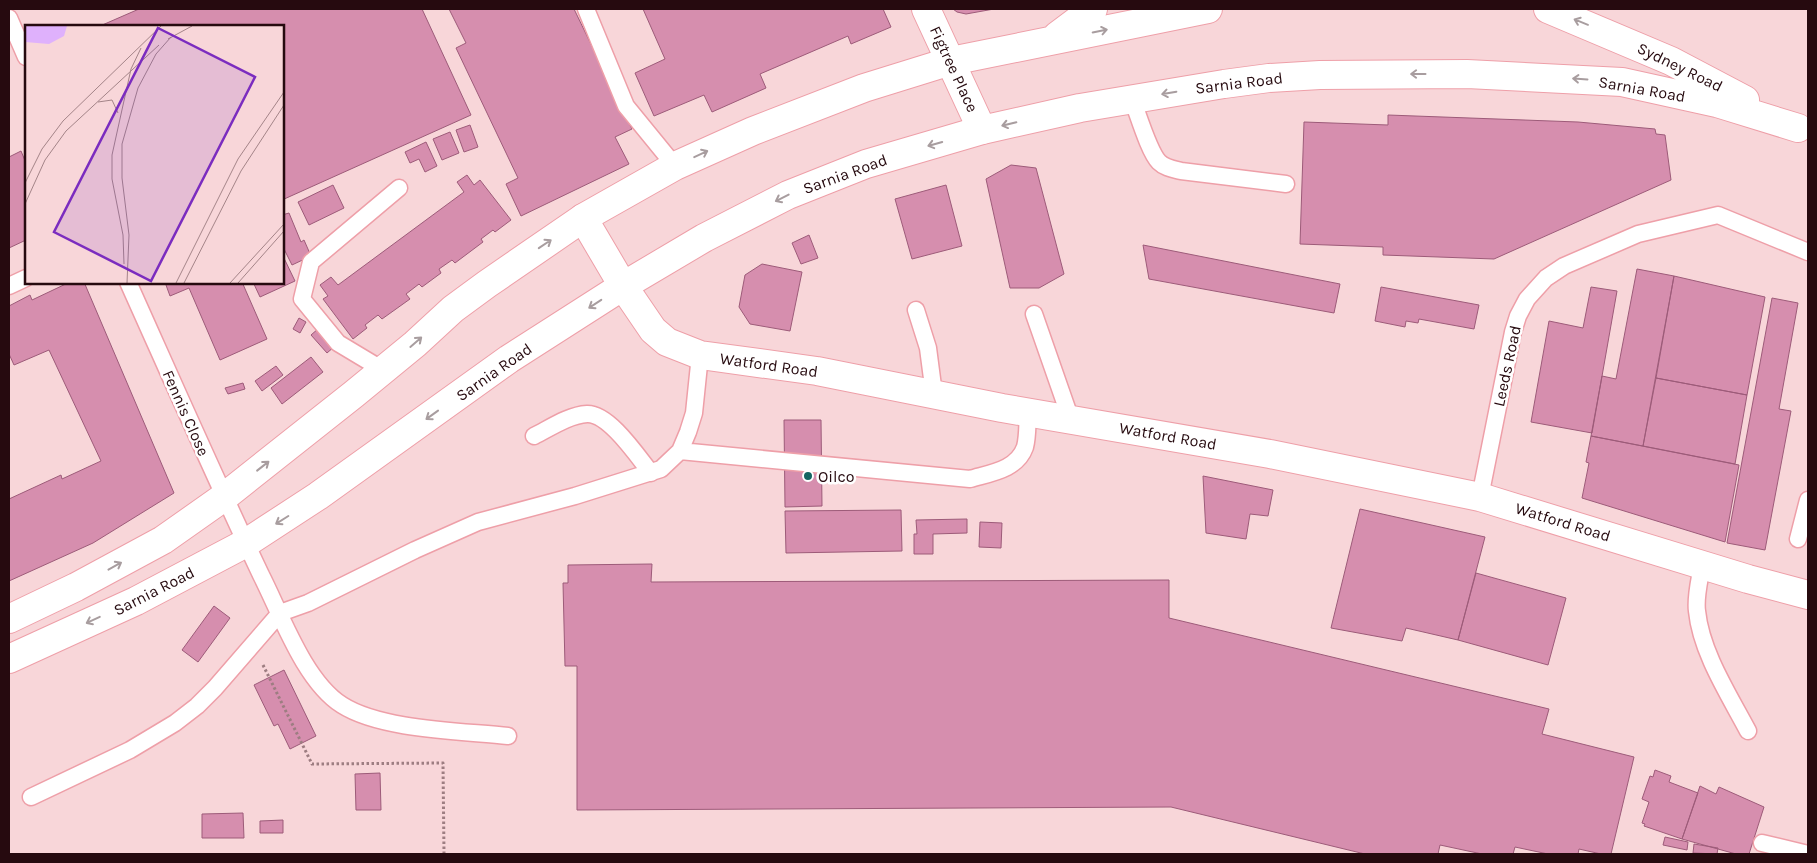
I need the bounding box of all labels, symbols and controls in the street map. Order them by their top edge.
one-way arrow [1574,17,1589,27]
street label: Figtree Place [926,23,982,115]
inset map [25,25,284,284]
one-way arrow [1091,26,1107,35]
street label: Sydney Road [1634,38,1726,96]
street label: Sarnia Road [1194,68,1284,98]
one-way arrow [1410,69,1426,79]
street label: Sarnia Road [1597,72,1687,106]
one-way arrow [1572,75,1588,84]
one-way arrow [1161,89,1177,99]
one-way arrow [1002,120,1018,129]
one-way arrow [927,139,943,149]
one-way arrow [693,149,708,159]
street label: Sarnia Road [800,150,890,198]
one-way arrow [775,194,790,203]
one-way arrow [538,239,552,249]
one-way arrow [589,299,603,309]
street label: Leeds Road [1489,324,1525,408]
one-way arrow [410,336,423,348]
street label: Sarnia Road [452,339,536,405]
street label: Watford Road [719,349,819,381]
street label: Fennis Close [159,367,213,459]
one-way arrow [425,410,439,420]
street label: Watford Road [1118,418,1218,454]
one-way arrow [256,461,269,472]
place label: Oilco [818,467,855,486]
marker: Oilco [802,470,814,482]
street label: Watford Road [1513,498,1613,546]
one-way arrow [276,516,290,526]
one-way arrow [107,561,122,571]
street label: Sarnia Road [110,563,198,619]
one-way arrow [86,616,101,626]

